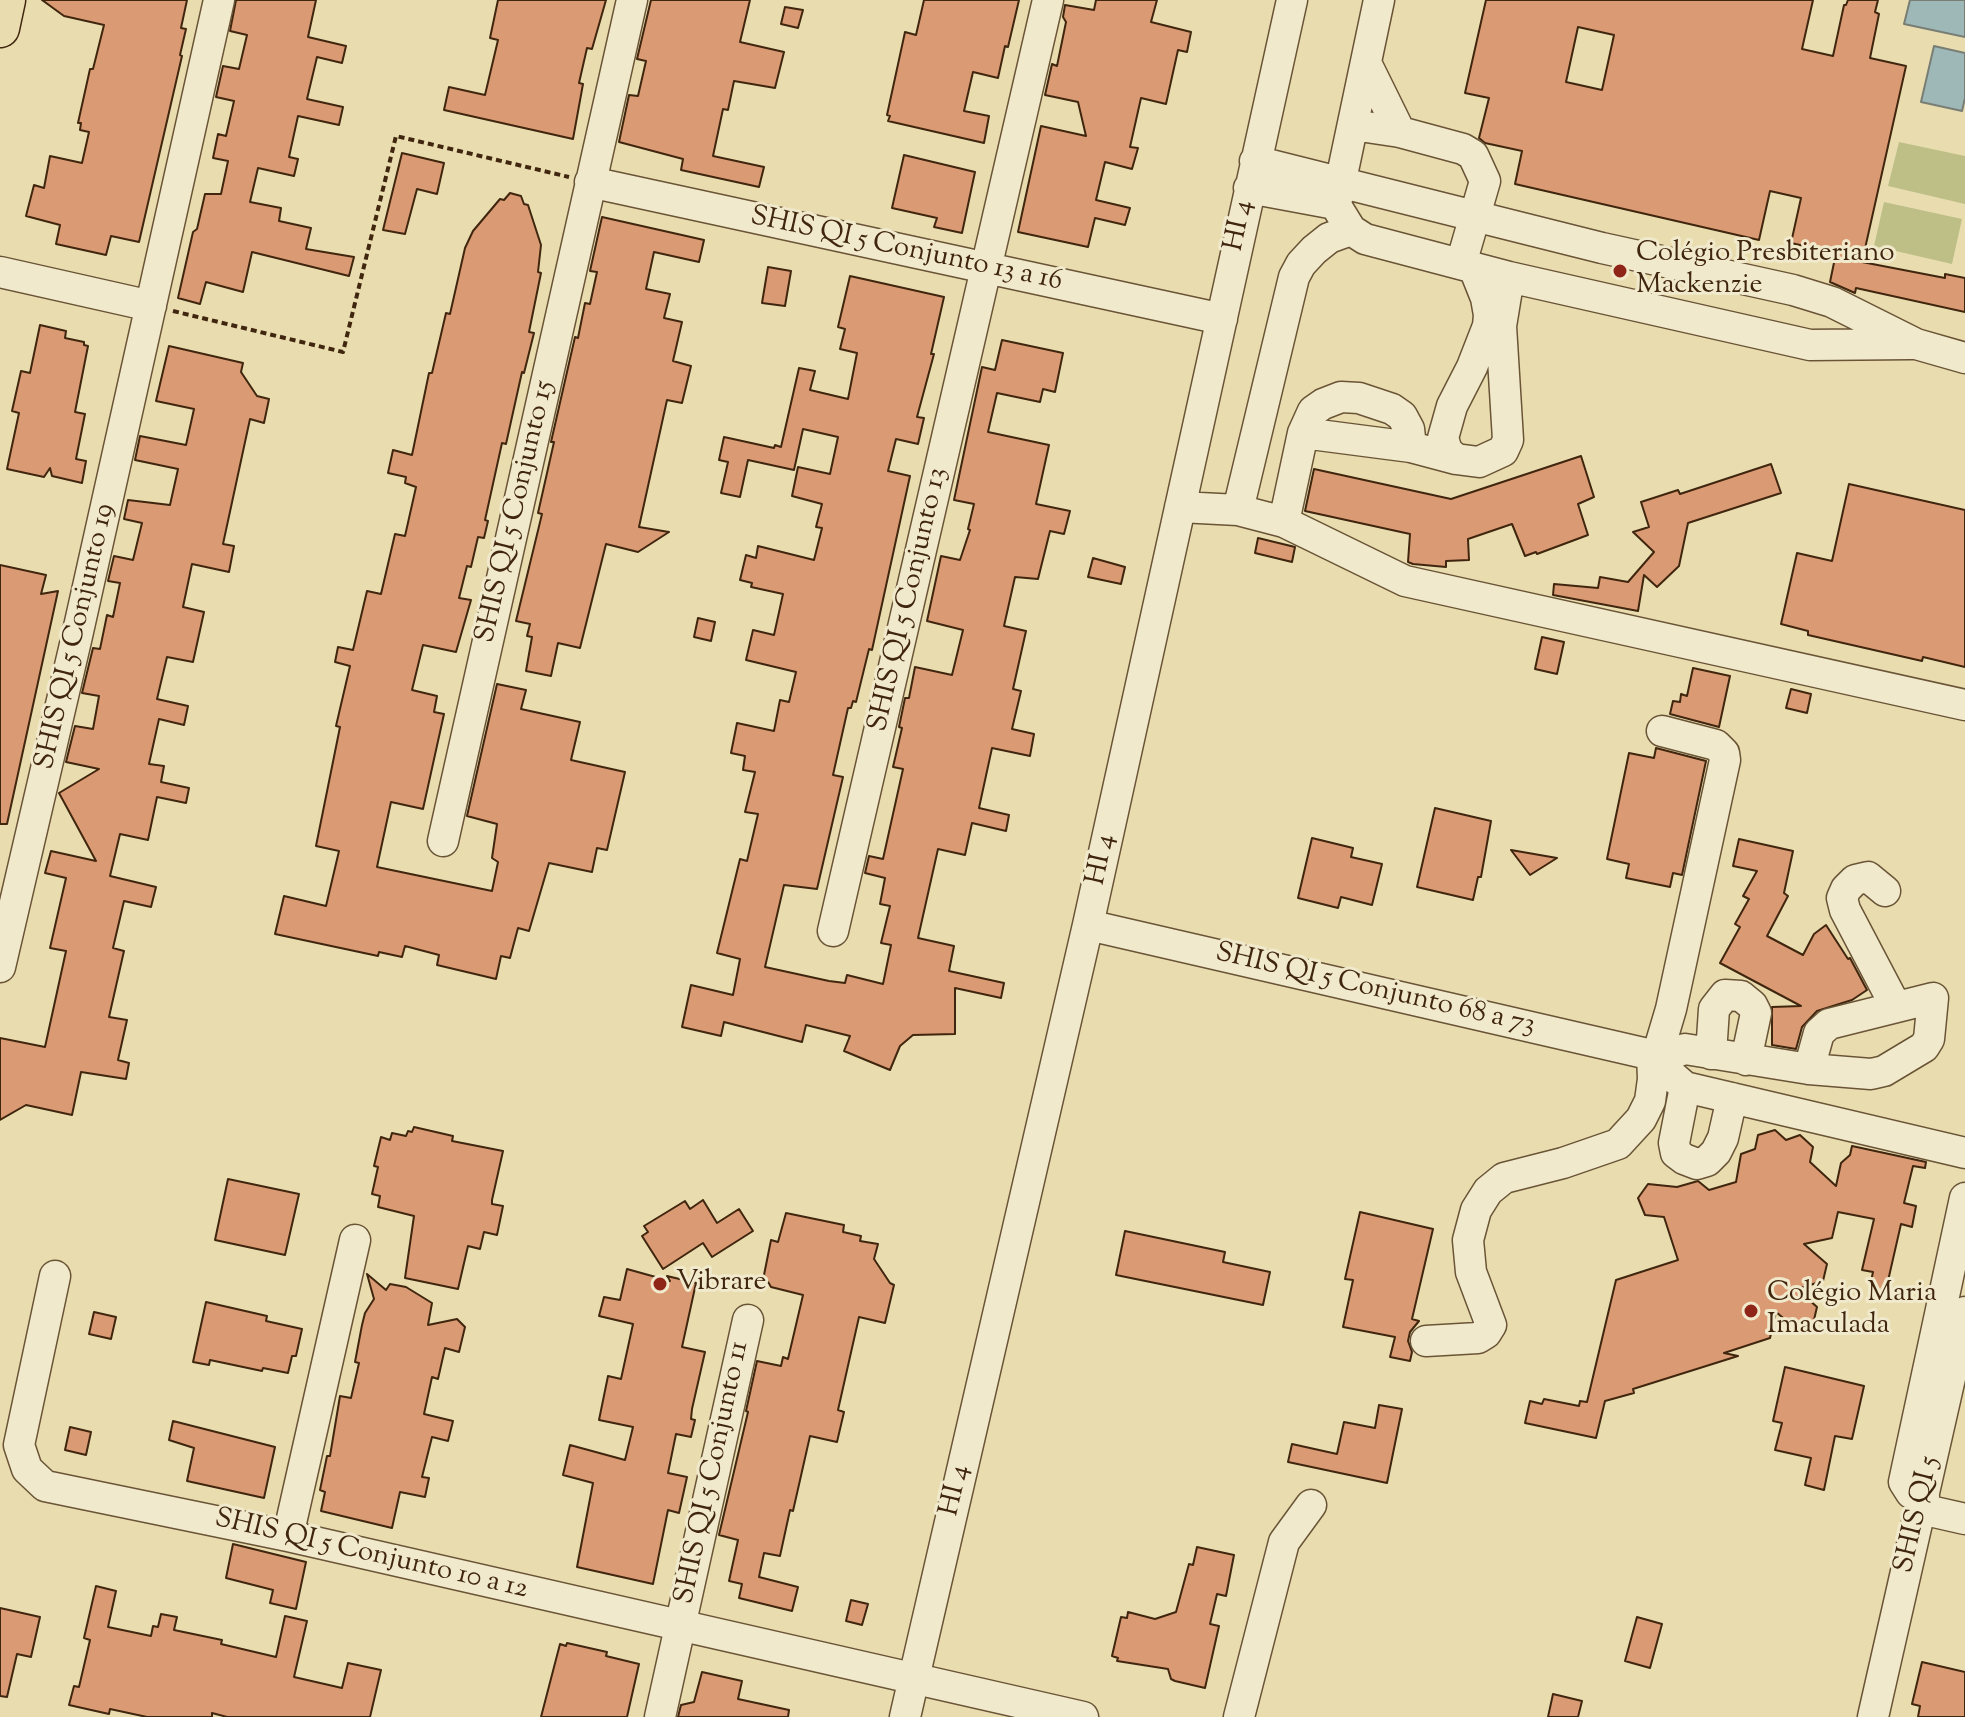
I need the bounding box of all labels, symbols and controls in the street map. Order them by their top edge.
street label: HI 4 [1219,197,1263,255]
street label: SHIS QI 5 Conjunto 13 a 16 [747,201,1065,301]
place label: Colégio Presbiteriano Mackenzie [1636,238,1895,304]
marker: Colégio Presbiteriano Mackenzie [1611,262,1629,280]
street label: SHIS QI 5 Conjunto 15 [470,378,564,646]
street label: SHIS QI 5 Conjunto 13 [863,465,957,735]
street label: SHIS QI 5 Conjunto 19 [30,501,124,773]
street label: HI 4 [1081,831,1125,889]
street label: SHIS QI 5 Conjunto 68 a 73 [1212,938,1538,1044]
place label: Vibrare [676,1267,766,1301]
marker: Vibrare [651,1275,669,1293]
place label: Colégio Maria Imaculada [1767,1278,1937,1344]
marker: Colégio Maria Imaculada [1742,1302,1760,1320]
street label: SHIS QI 5 Conjunto 11 [670,1338,758,1608]
street label: SHIS QI 5 [1889,1453,1949,1577]
street label: HI 4 [935,1462,979,1520]
street label: SHIS QI 5 Conjunto 10 a 12 [211,1504,531,1608]

